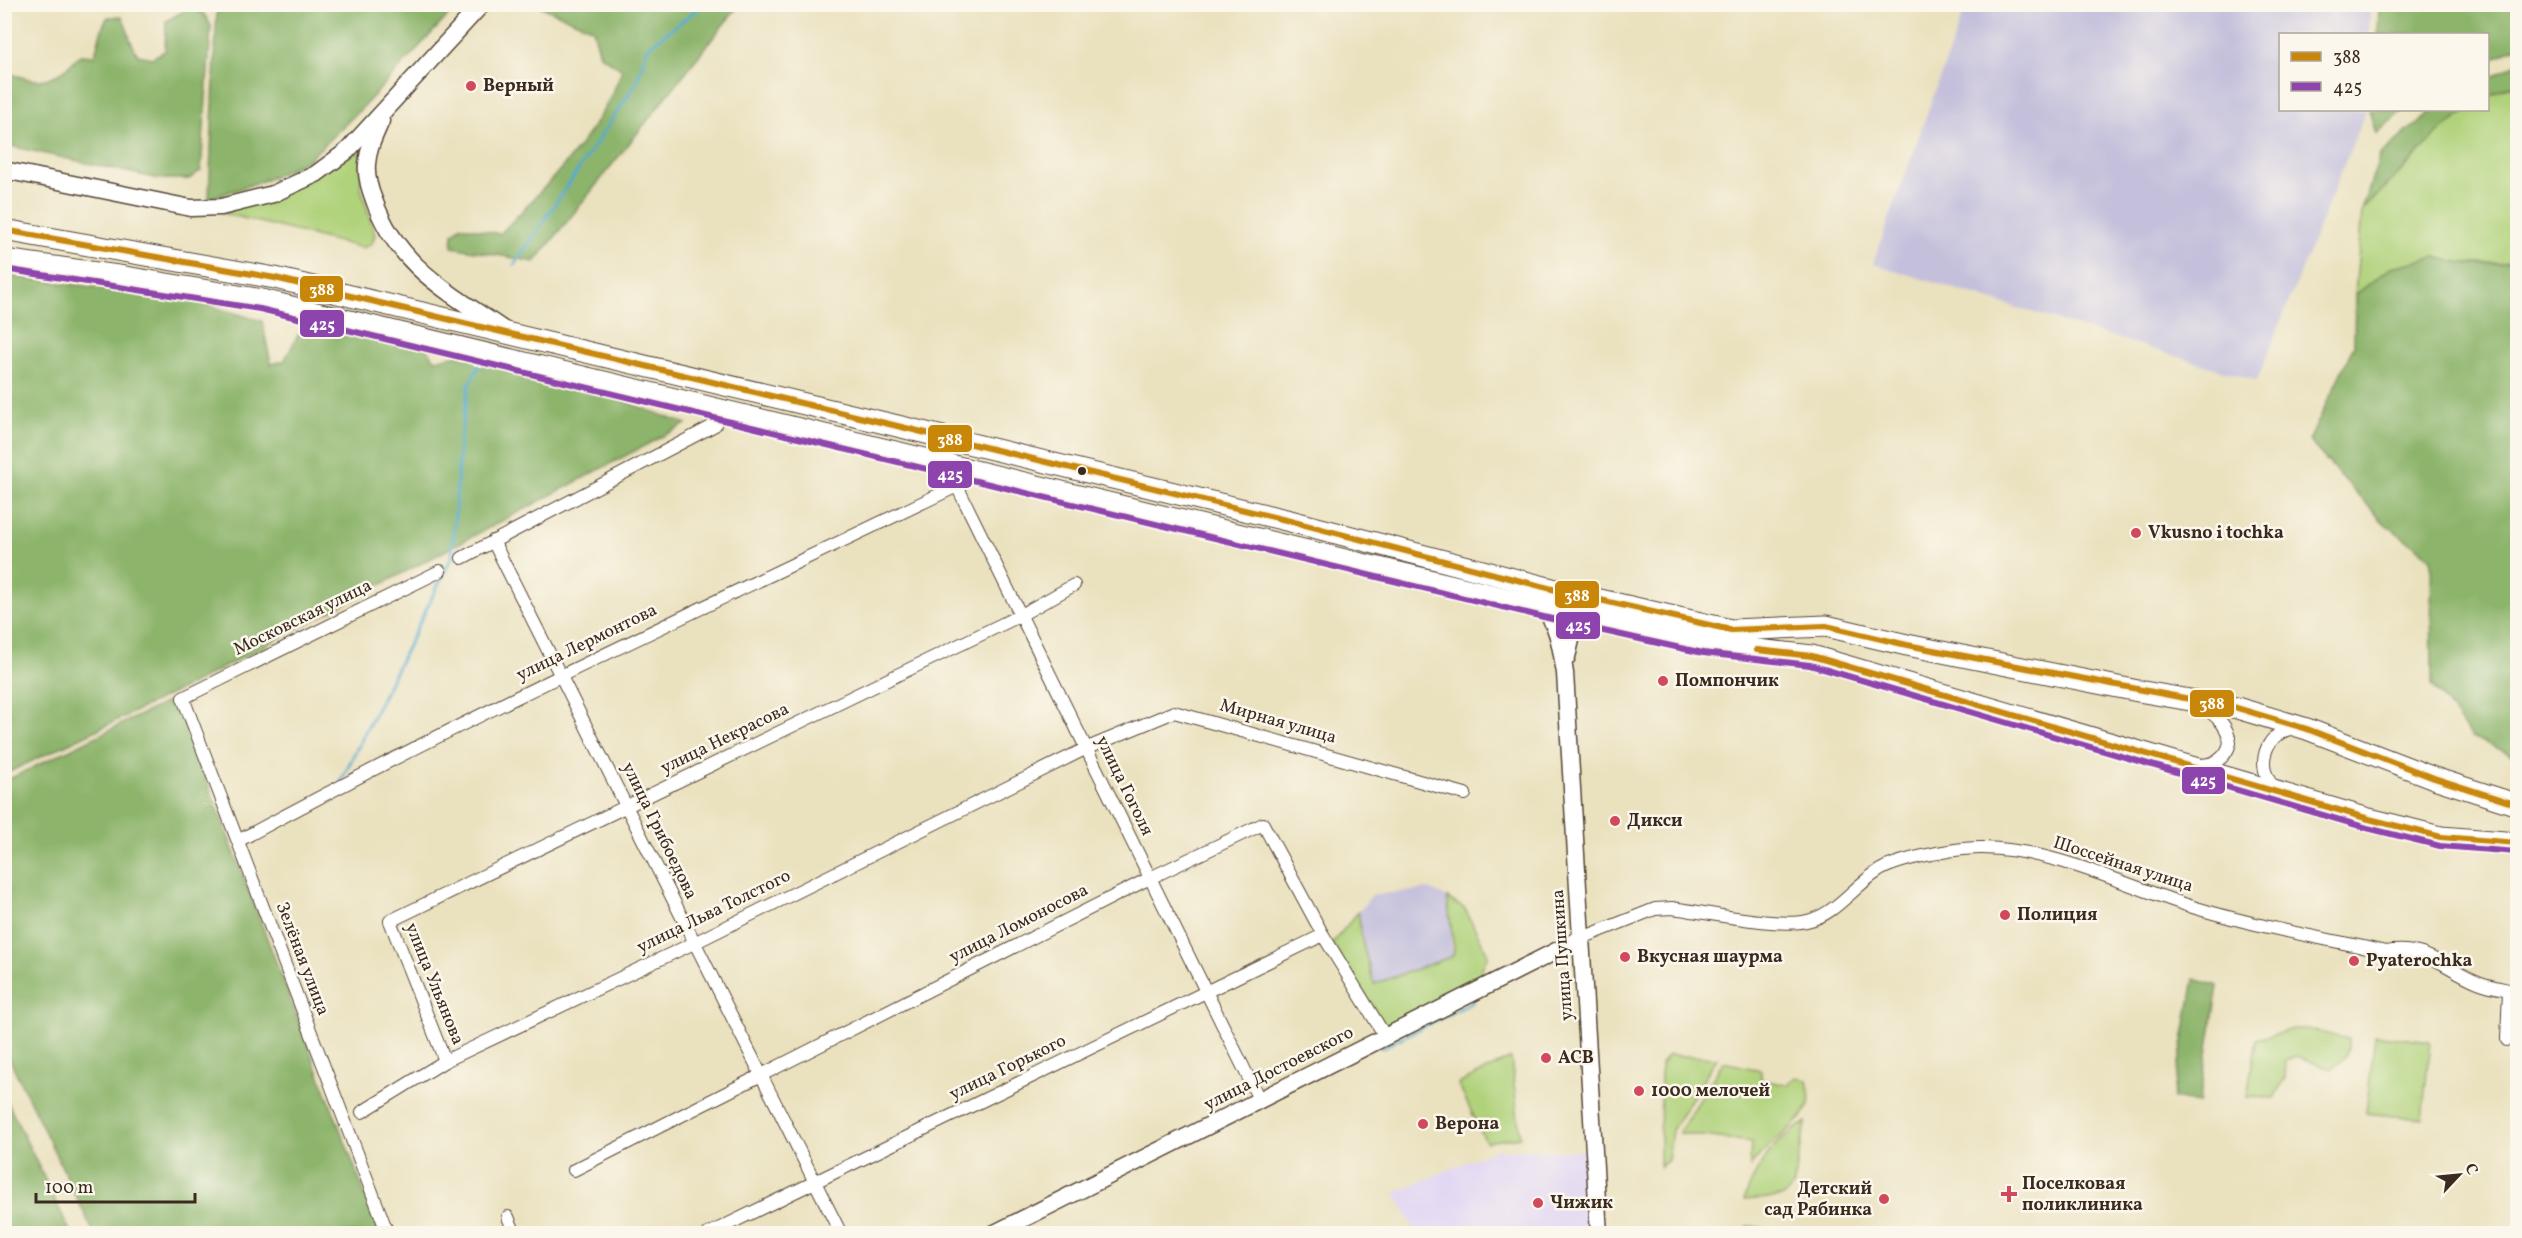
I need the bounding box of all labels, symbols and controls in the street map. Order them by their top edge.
legend [2279,33,2489,111]
text: 388 [2333,46,2361,71]
place label: Верный [483,74,554,99]
text: 425 [2333,76,2362,101]
marker: Верный [464,79,478,93]
line badge: 388 [299,275,344,303]
text: 388 [309,280,335,302]
line badge: 425 [299,309,345,338]
text: 425 [309,315,335,337]
line badge: 388 [927,424,973,453]
text: 388 [937,430,963,452]
line badge: 425 [927,460,973,489]
text: 425 [937,465,963,487]
unlabelled marker [1076,465,1088,477]
place label: Vkusno i tochka [2148,521,2284,546]
marker: Vkusno i tochka [2129,526,2143,540]
street label: Московская улица [230,574,376,662]
line badge: 388 [1554,580,1600,609]
text: 388 [1564,586,1590,608]
street label: улица Лермонтова [512,598,662,688]
line badge: 425 [1555,611,1601,640]
text: 425 [1565,616,1591,638]
place label: Помпончик [1675,669,1779,694]
marker: Помпончик [1656,674,1670,688]
line badge: 388 [2189,689,2235,718]
street label: Мирная улица [1217,693,1339,751]
text: 388 [2199,694,2225,716]
street label: улица Некрасова [656,697,794,781]
street label: улица Гоголя [1089,732,1159,840]
street label: улица Грибоедова [615,758,703,904]
line badge: 425 [2181,766,2226,795]
text: 425 [2190,771,2216,793]
place label: Дикси [1627,809,1683,834]
marker: Дикси [1608,814,1622,828]
street label: Шоссейная улица [2050,831,2196,899]
street label: улица Льва Толстого [633,864,795,960]
street label: улица Ломоносова [945,878,1093,970]
street label: улица Пушкина [1546,888,1580,1022]
street label: Зелёная улица [269,899,335,1019]
place label: Полиция [2017,903,2097,928]
marker: Полиция [1998,908,2012,922]
street label: улица Ульянова [398,919,470,1049]
place label: Вкусная шаурма [1637,945,1783,970]
place label: Pyaterochka [2366,949,2473,974]
marker: Вкусная шаурма [1618,950,1632,964]
marker: Pyaterochka [2347,954,2361,968]
street label: улица Достоевского [1200,1020,1358,1118]
street label: улица Горького [945,1029,1071,1107]
place label: АСВ [1558,1046,1594,1071]
marker: АСВ [1539,1051,1553,1065]
place label: 1000 мелочей [1651,1079,1770,1104]
marker: 1000 мелочей [1632,1084,1646,1098]
place label: Верона [1435,1112,1500,1137]
marker: Верона [1416,1117,1430,1131]
north arrow [2429,1145,2489,1205]
text: С [2459,1160,2483,1179]
scale bar [36,1166,195,1204]
place label: Поселковая поликлиника [2022,1172,2143,1218]
text: 100 m [45,1176,94,1201]
place label: Детский сад Рябинка [1764,1177,1872,1223]
marker: Поселковая поликлиника [2000,1185,2018,1203]
place label: Чижик [1550,1191,1613,1216]
marker: Детский сад Рябинка [1877,1192,1891,1206]
marker: Чижик [1531,1196,1545,1210]

